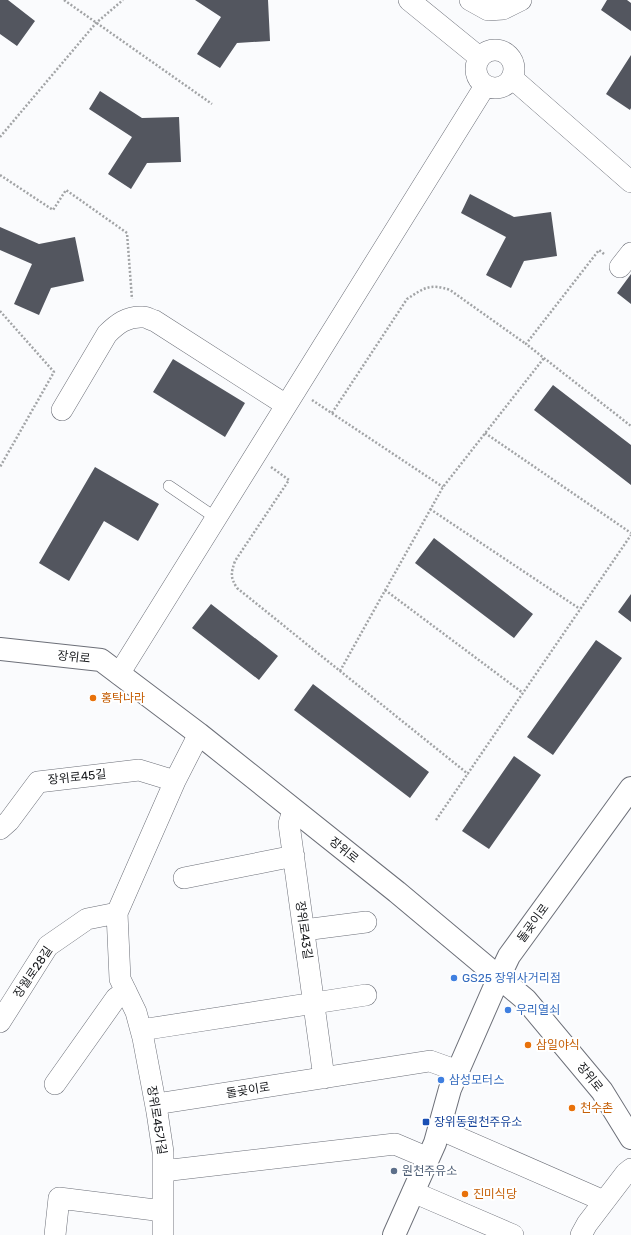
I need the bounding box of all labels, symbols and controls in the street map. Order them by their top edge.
street label: 장위로 [57,648,91,666]
place label: 홍탁나라 [101,691,145,705]
marker: 홍탁나라 [88,693,98,703]
street label: 장위로45길 [47,767,107,787]
street label: 장위로 [327,834,361,866]
street label: 장위로43길 [293,900,315,960]
street label: 돌곶이로 [514,901,552,945]
street label: 장월로28길 [11,944,55,1000]
place label: GS25 장위사거리점 [462,971,561,985]
marker: GS25 장위사거리점 [449,973,459,983]
place label: 우리열쇠 [516,1003,560,1017]
marker: 우리열쇠 [503,1005,513,1015]
place label: 삼일야식 [536,1038,580,1052]
marker: 삼일야식 [523,1040,533,1050]
street label: 장위로 [574,1060,606,1094]
place label: 삼성모터스 [449,1073,504,1087]
marker: 삼성모터스 [436,1075,446,1085]
street label: 돌곶이로 [225,1080,271,1100]
street label: 장위로45가길 [145,1084,169,1156]
place label: 천수촌 [580,1101,613,1115]
marker: 천수촌 [567,1103,577,1113]
place label: 장위동원천주유소 [434,1115,522,1129]
marker: 장위동원천주유소 [421,1117,431,1127]
place label: 원천주유소 [402,1164,457,1178]
marker: 원천주유소 [389,1166,399,1176]
place label: 진미식당 [473,1187,517,1201]
marker: 진미식당 [460,1189,470,1199]

